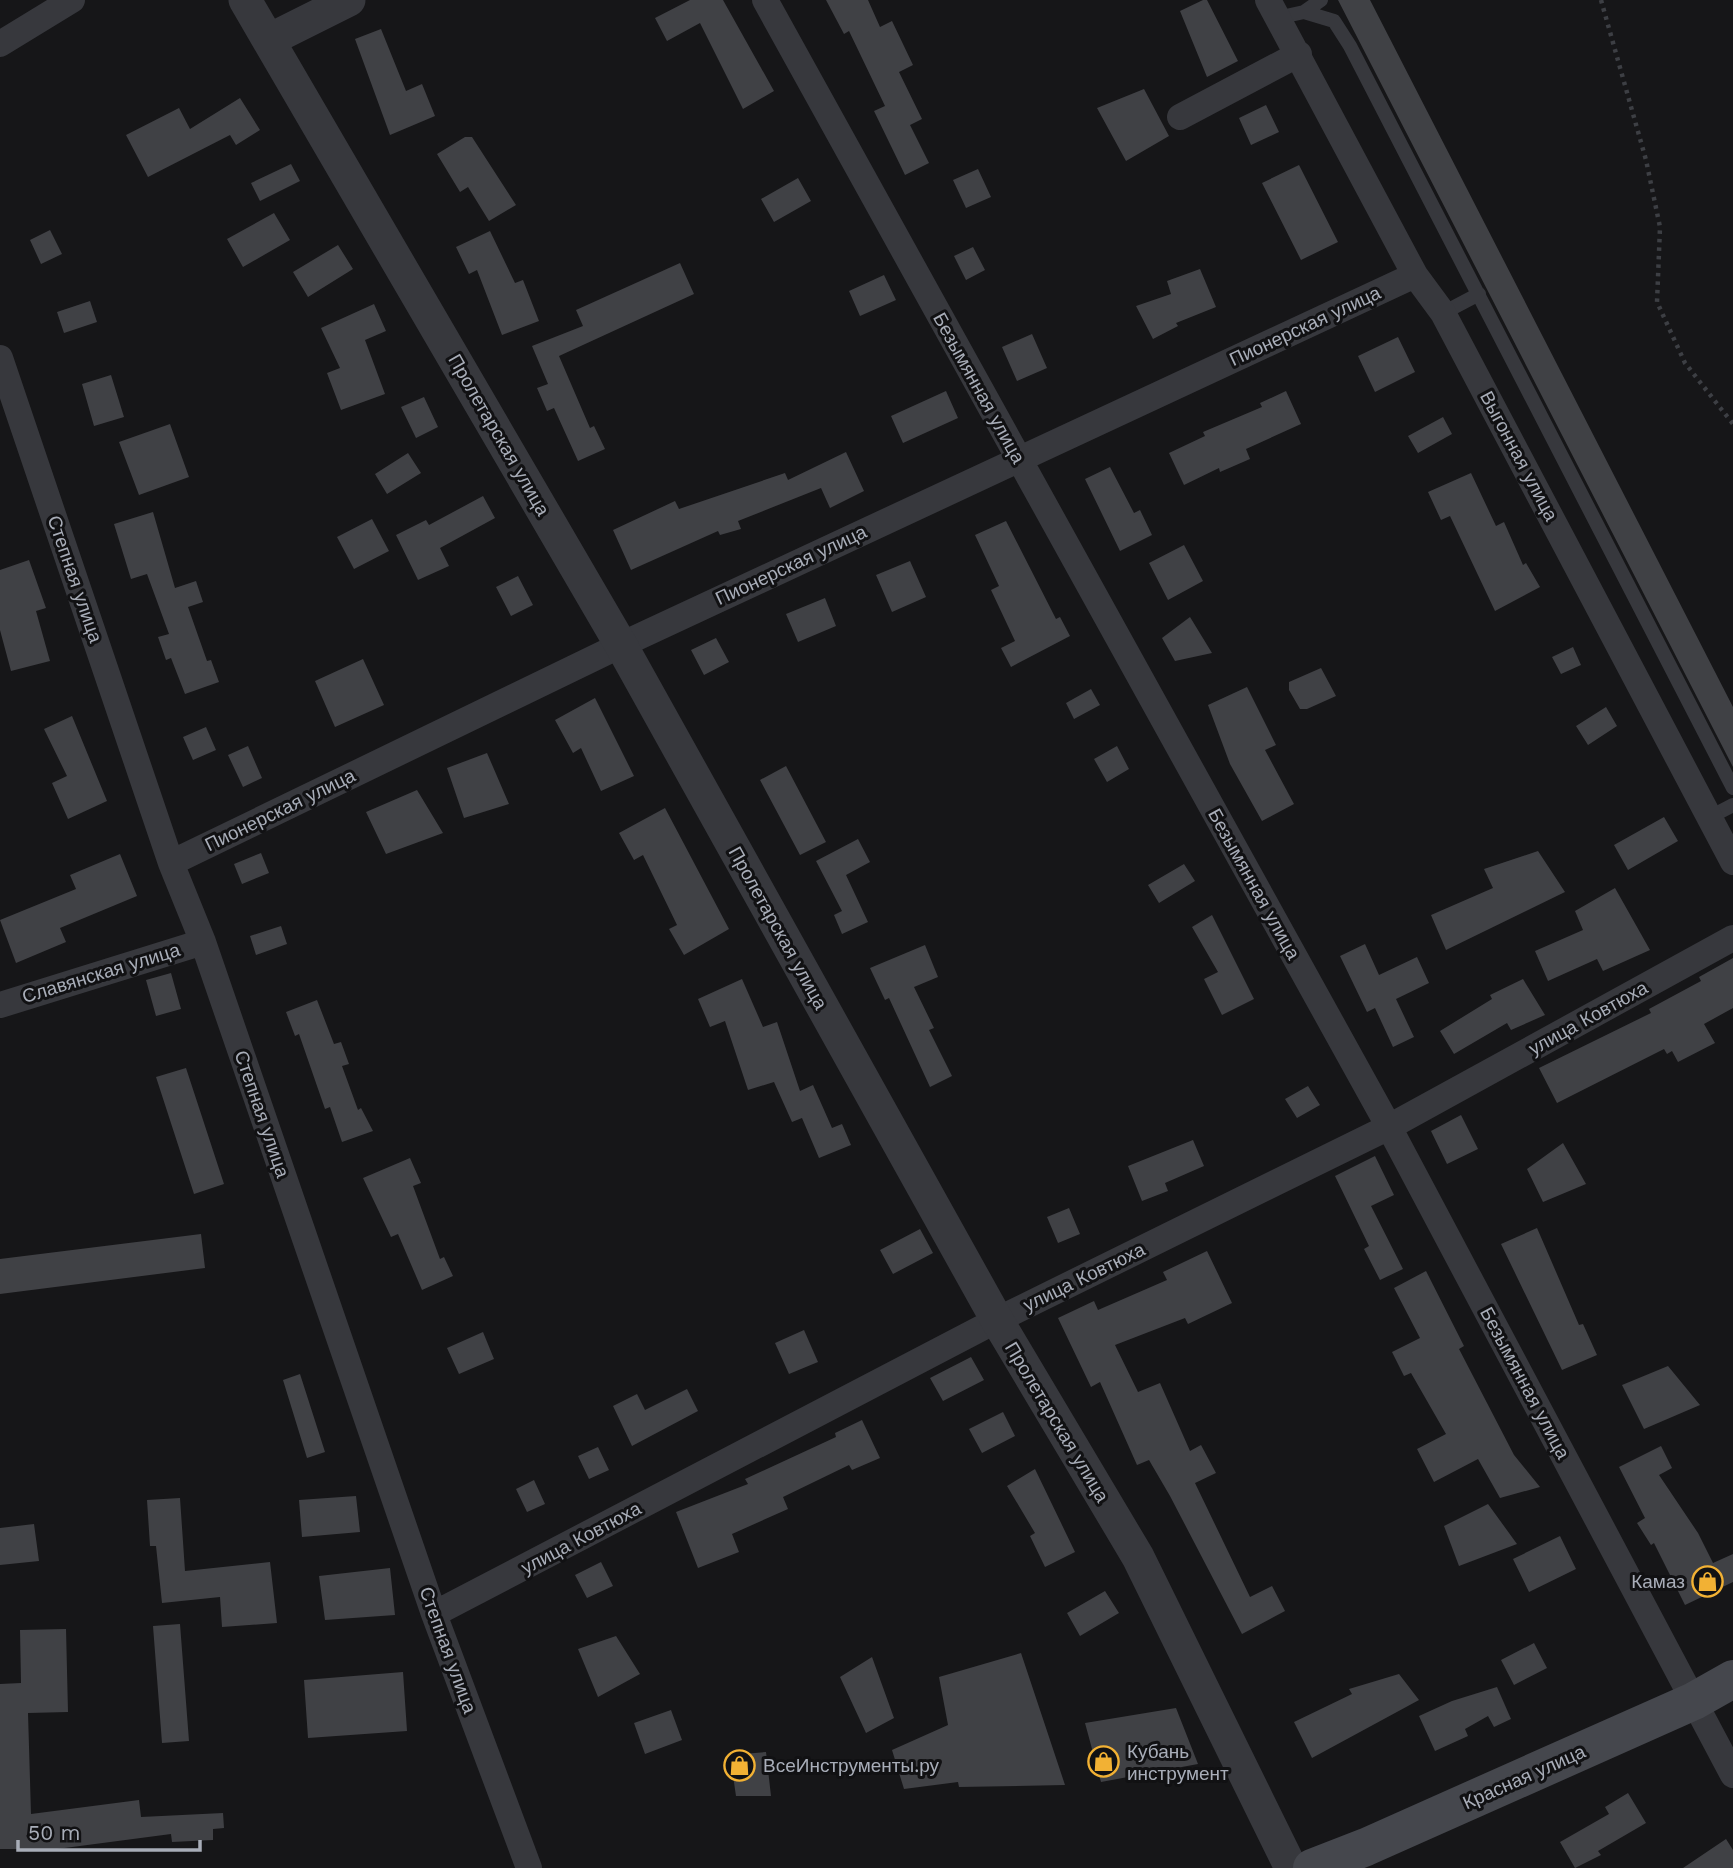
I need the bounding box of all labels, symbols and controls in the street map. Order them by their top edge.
street label: Пионерская улица [1226,281,1385,371]
street label: Безымянная улица [928,309,1030,468]
street label: Пролетарская улица [443,350,555,520]
street label: Выгонная улица [1475,387,1563,525]
street label: Степная улица [42,512,108,646]
street label: Пионерская улица [712,520,871,610]
street label: Пионерская улица [201,763,359,856]
street label: Безымянная улица [1203,805,1305,964]
street label: Пролетарская улица [724,842,833,1014]
street label: Славянская улица [19,938,183,1008]
street label: улица Ковтюха [1524,976,1652,1060]
street label: Степная улица [229,1047,295,1181]
street label: улица Ковтюха [1019,1237,1149,1316]
street label: Безымянная улица [1475,1303,1575,1463]
street label: Пролетарская улица [1000,1338,1114,1507]
street label: улица Ковтюха [517,1497,645,1579]
shop icon: Камаз [1691,1564,1725,1598]
place label: Камаз [1631,1570,1685,1593]
street label: Степная улица [414,1584,482,1717]
place label: Кубань инструмент [1127,1740,1229,1785]
street label: Красная улица [1459,1740,1589,1814]
shop icon: Кубань инструмент [1087,1745,1121,1779]
shop icon: ВсеИнструменты.ру [723,1748,757,1782]
place label: ВсеИнструменты.ру [763,1754,940,1777]
scale bar [18,1808,200,1852]
text: 50 m [28,1820,80,1845]

